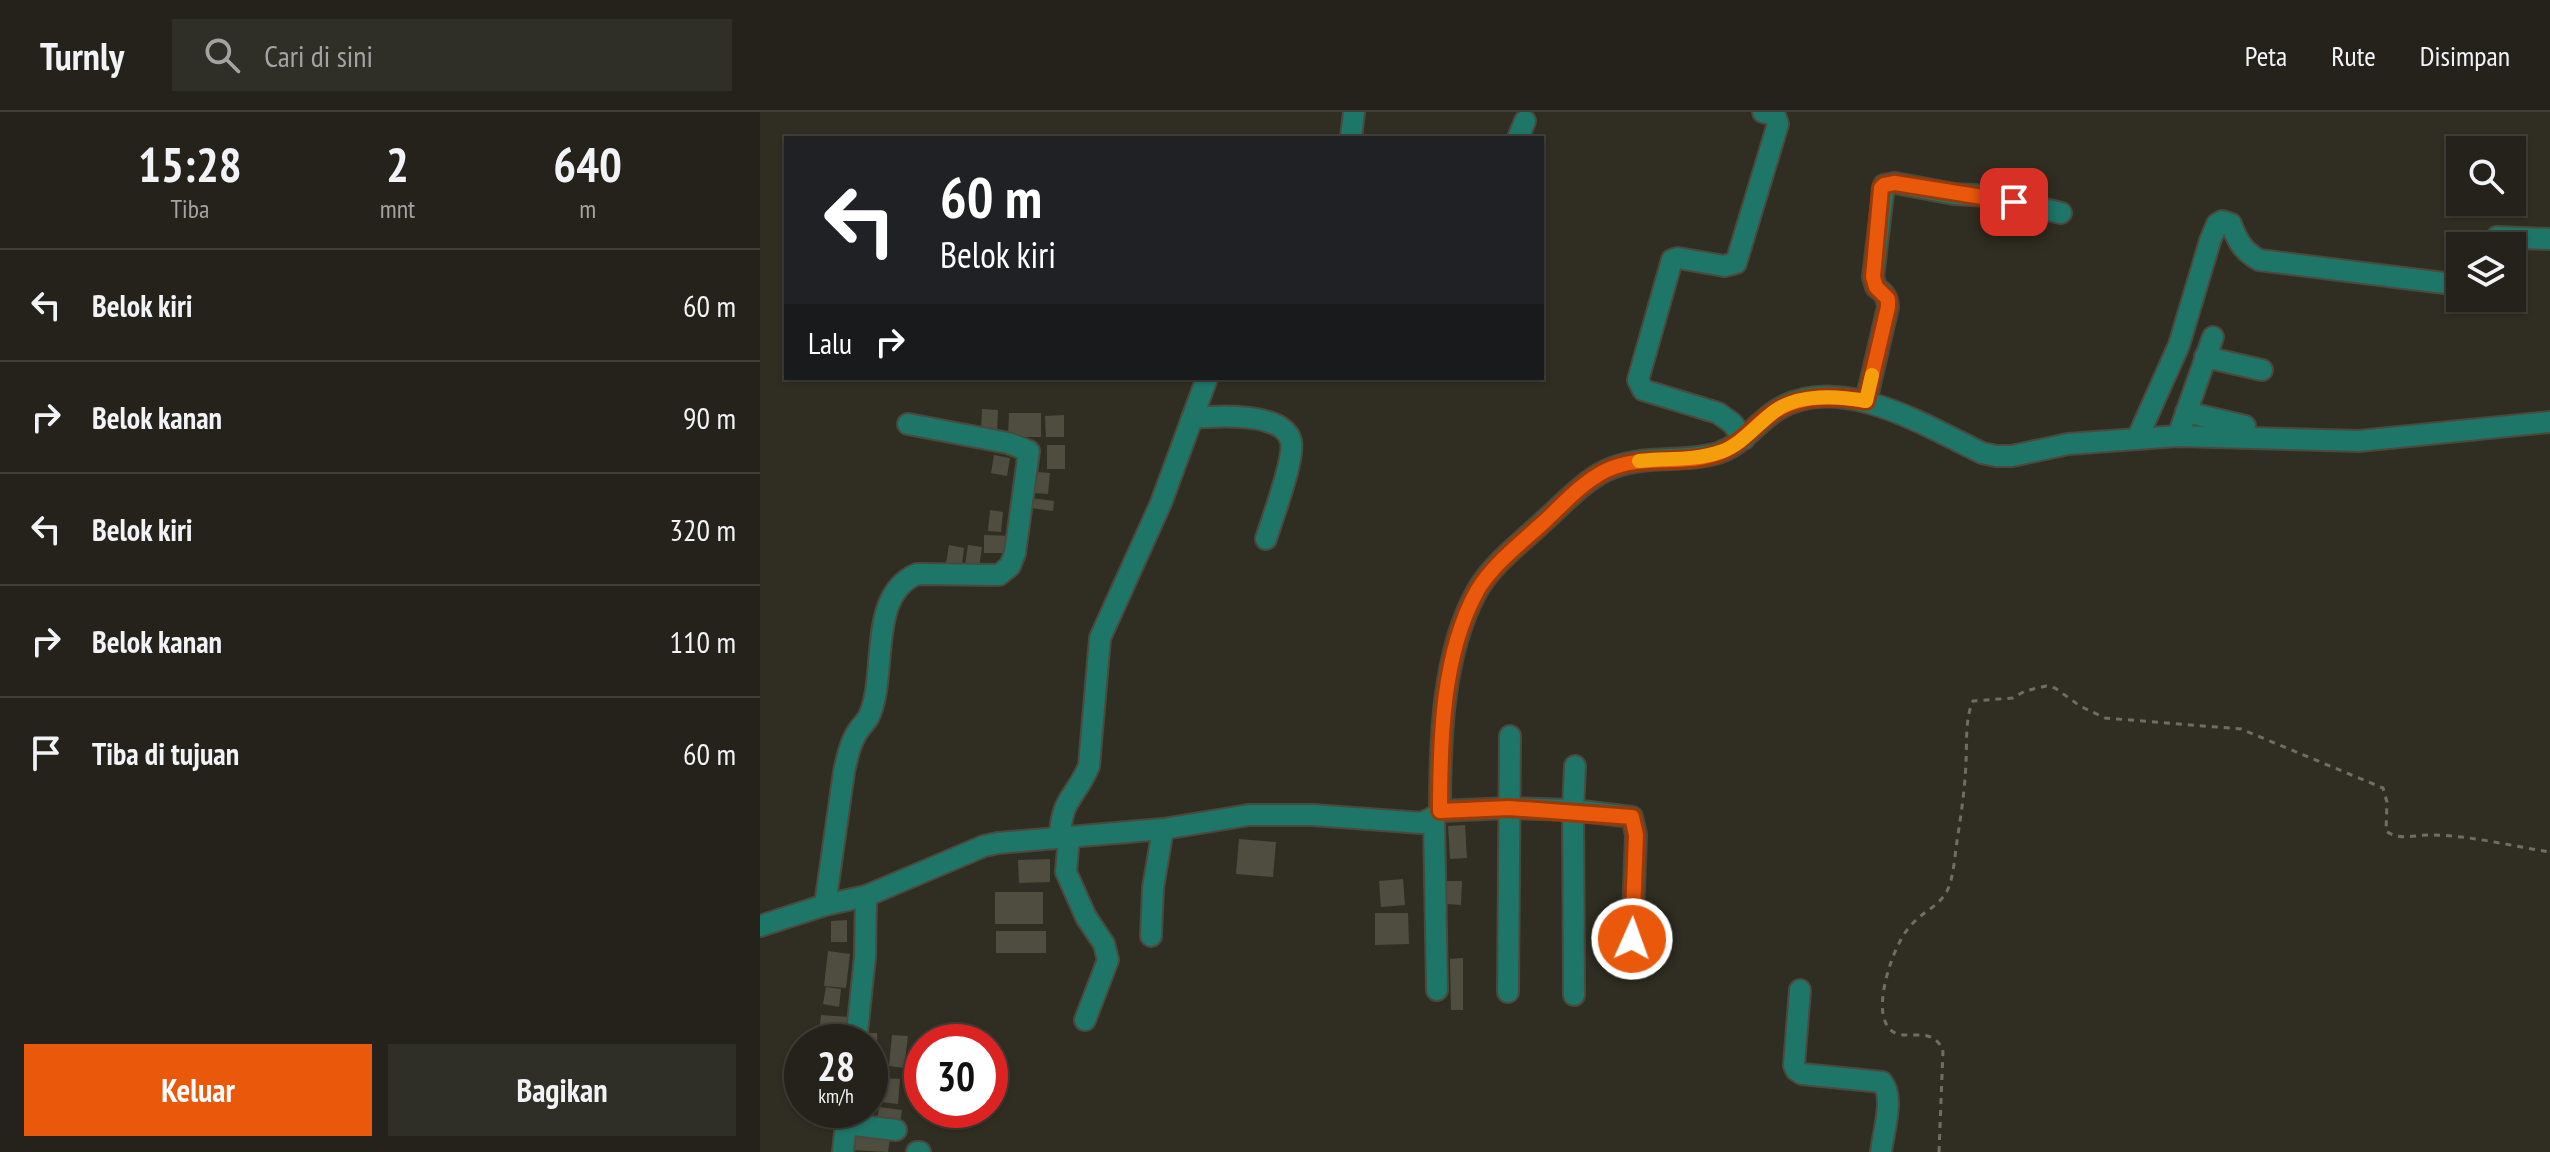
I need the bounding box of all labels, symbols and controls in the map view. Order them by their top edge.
search box [172,19,732,91]
text: Turnly [40,31,124,80]
icon: search [200,33,244,77]
text: Cari di sini [264,36,373,75]
text: Peta [2245,37,2287,74]
text: Rute [2331,37,2376,74]
text: Disimpan [2420,37,2510,74]
text: 15:28 [138,133,242,195]
text: 2 [386,133,409,195]
text: 640 [553,133,622,195]
map controls [2446,136,2526,312]
button: search [2446,136,2526,216]
text: 60 m [940,161,1042,233]
icon: left [808,168,912,272]
pin [1980,168,2048,236]
icon: arrive [1992,180,2036,224]
text: Tiba [170,192,209,225]
text: mnt [380,192,415,225]
text: m [579,192,596,225]
text: Belok kiri [940,231,1056,278]
button: layers [2446,232,2526,312]
icon: left [24,283,68,327]
text: Belok kiri [92,286,193,325]
text: 60 m [683,286,736,325]
icon: right [868,320,912,364]
text: Lalu [808,323,852,362]
icon: right [24,395,68,439]
text: Belok kanan [92,398,222,437]
text: 90 m [683,398,736,437]
icon: left [24,507,68,551]
text: Belok kiri [92,510,193,549]
text: 320 m [670,510,736,549]
icon: right [24,619,68,663]
text: Belok kanan [92,622,222,661]
text: 110 m [670,622,736,661]
icon: arrive [24,731,68,775]
text: Tiba di tujuan [92,734,239,773]
text: 60 m [683,734,736,773]
position arrow [1590,897,1674,981]
speed limit sign: 30 [904,1024,1008,1128]
text: 28 [817,1040,855,1092]
button: Keluar [24,1044,372,1136]
button: Bagikan [388,1044,736,1136]
text: km/h [818,1083,854,1109]

